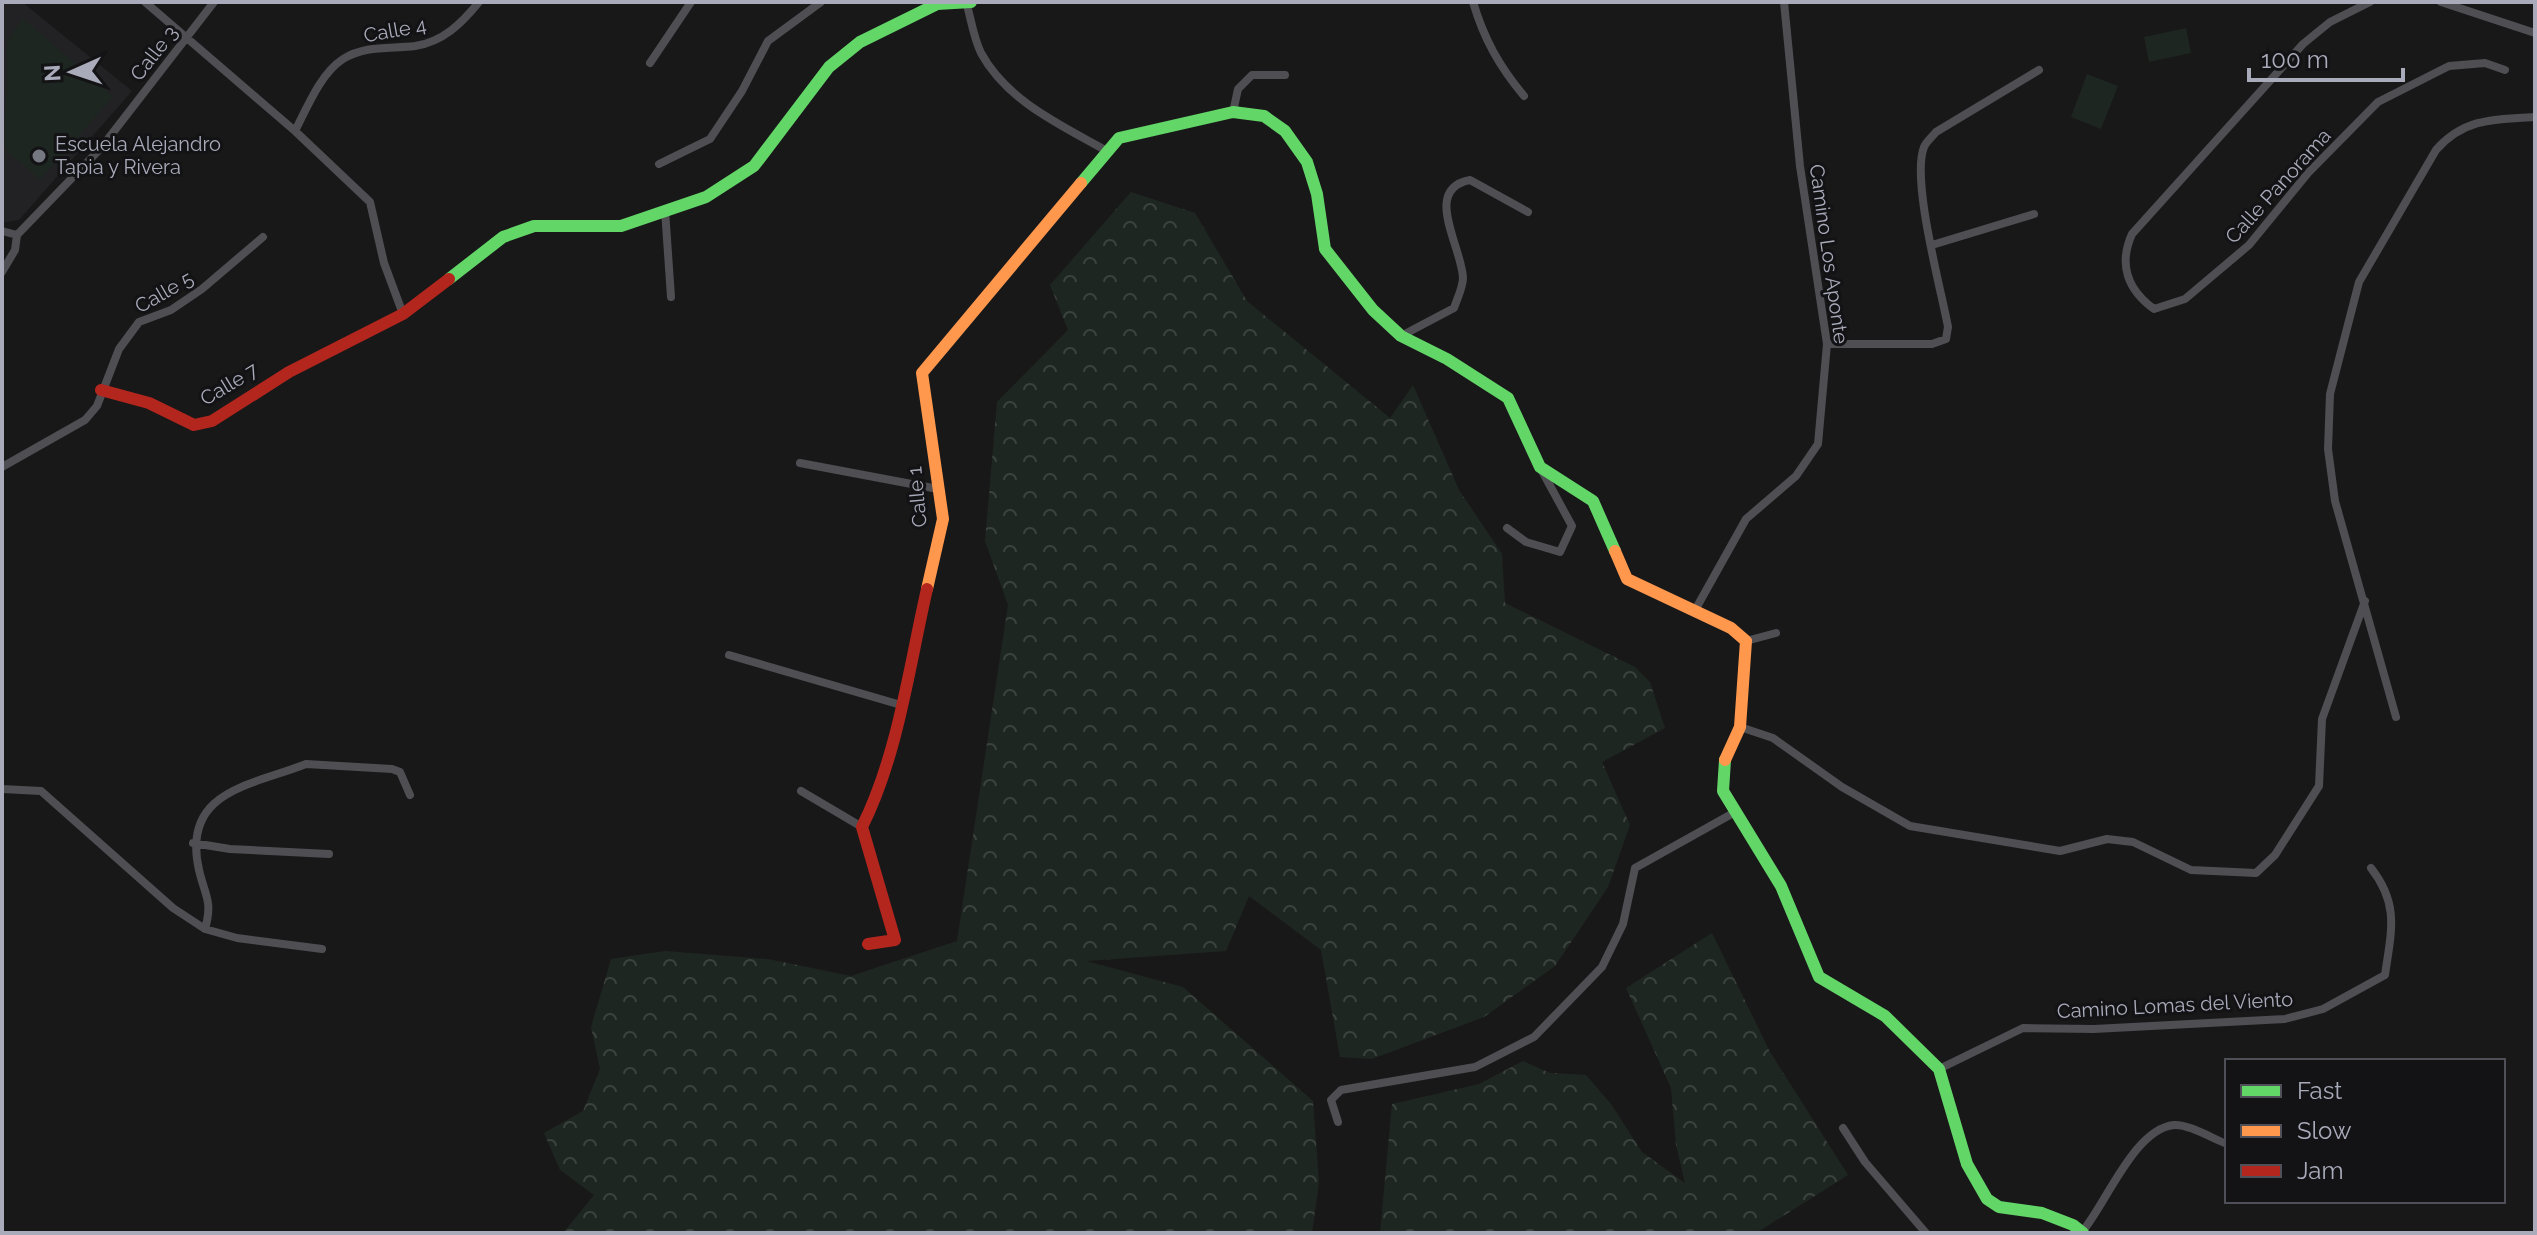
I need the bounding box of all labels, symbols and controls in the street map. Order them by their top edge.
street label: Calle 4 [362,13,428,47]
street label: Calle 3 [125,21,183,85]
north arrow [32,32,112,112]
scale bar [2249,32,2403,82]
text: 100 m [2261,45,2329,74]
text: N [39,64,65,82]
street label: Calle Panorama [2220,124,2336,248]
place label: Escuela Alejandro Tapia y Rivera [55,132,221,179]
marker: Escuela Alejandro Tapia y Rivera [30,147,48,165]
street label: Camino Los Aponte [1805,163,1854,346]
street label: Calle 5 [131,266,197,318]
street label: Calle 7 [196,357,262,411]
street label: Calle 1 [902,465,932,528]
street label: Camino Lomas del Viento [2056,987,2294,1023]
legend [2225,1059,2505,1203]
text: Fast [2297,1076,2342,1105]
text: Slow [2297,1116,2352,1145]
text: Jam [2297,1156,2343,1185]

